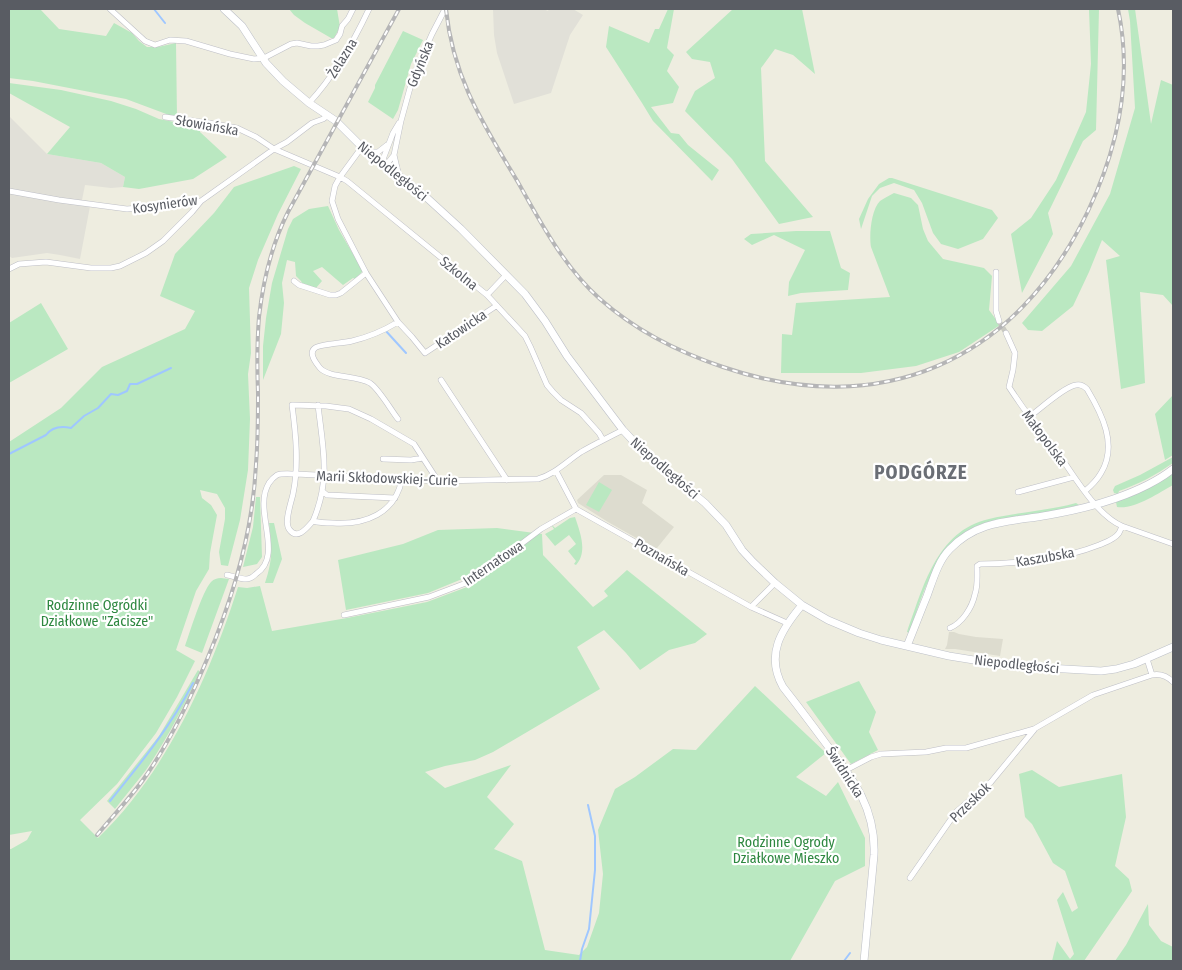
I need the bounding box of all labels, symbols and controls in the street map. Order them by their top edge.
street label: Żelazna [324,35,361,81]
street label: Gdyńska [404,38,437,90]
street label: Słowiańska [174,112,240,139]
street label: Niepodległości [354,138,431,205]
street label: Kosynierów [131,192,199,217]
street label: Szkolna [436,253,481,294]
street label: Katowicka [433,306,490,353]
street label: Małopolska [1018,407,1071,470]
street label: Niepodległości [627,434,702,503]
district label: PODGÓRZE [874,460,968,484]
street label: Marii Skłodowskiej-Curie [316,468,458,489]
street label: Poznańska [631,535,692,580]
street label: Internatowa [460,537,527,590]
street label: Kaszubska [1014,544,1076,571]
park label: Rodzinne Ogródki Działkowe "Zacisze" [41,597,153,630]
street label: Niepodległości [974,652,1060,677]
street label: Świdnicka [822,743,868,801]
street label: Przeskok [946,778,995,826]
park label: Rodzinne Ogrody Działkowe Mieszko [733,834,839,867]

